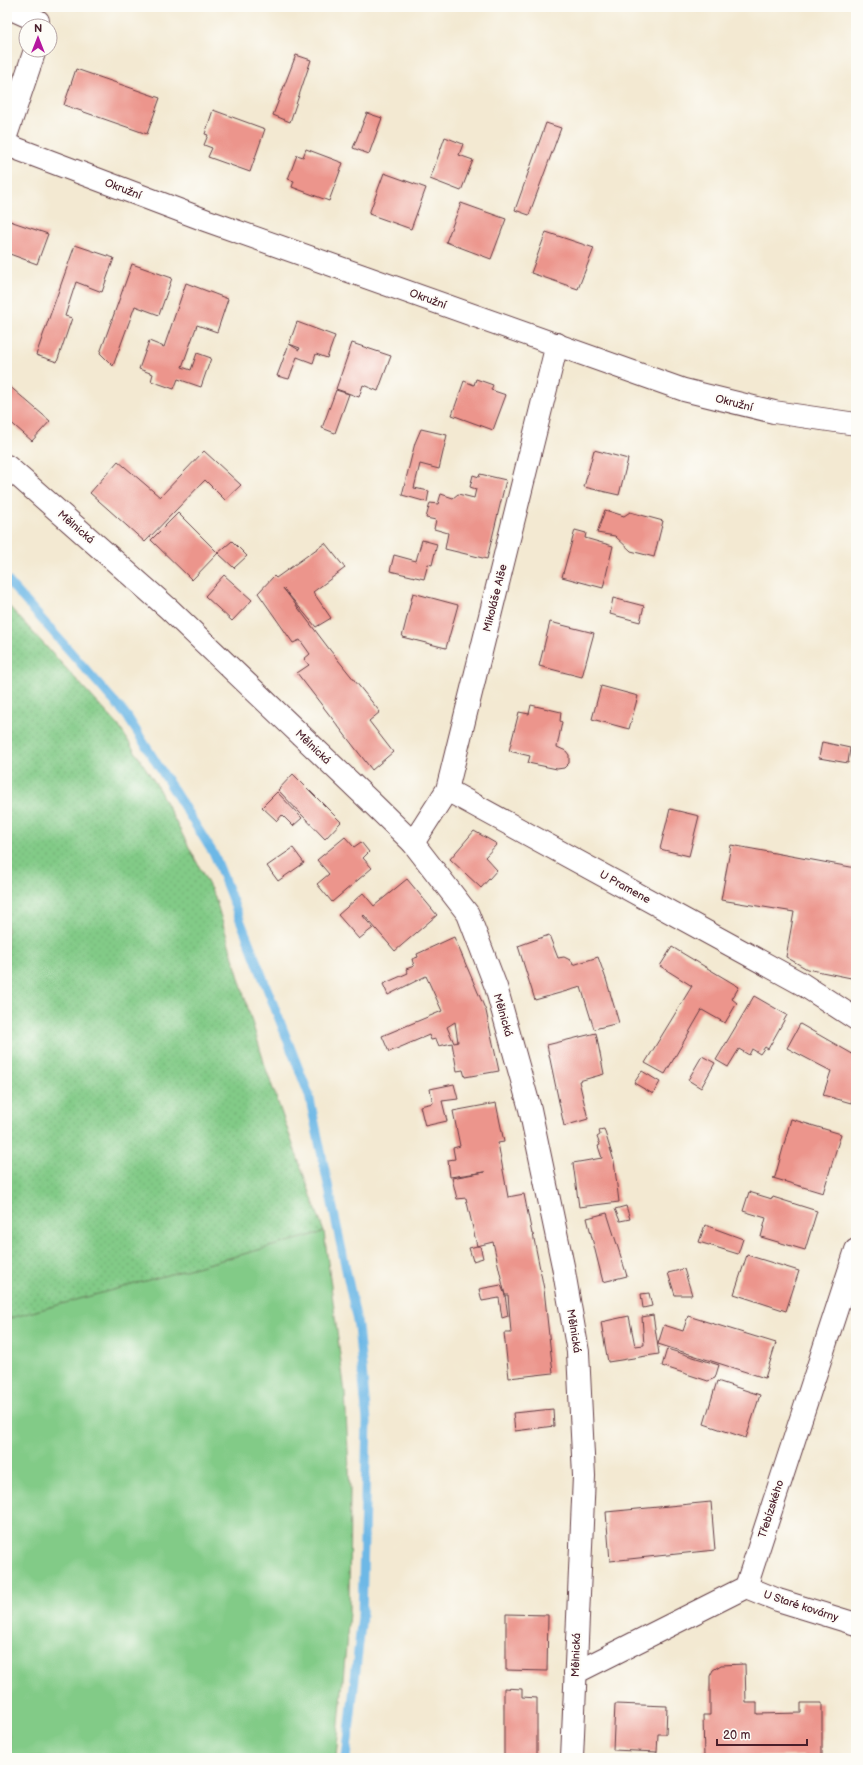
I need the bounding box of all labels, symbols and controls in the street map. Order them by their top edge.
north arrow [18,18,58,58]
text: N [34,22,42,35]
street label: Okružní [103,176,144,202]
street label: Okružní [408,286,449,312]
street label: Okružní [714,392,754,414]
street label: Mělnická [55,508,97,546]
street label: Mikoláše Alše [480,562,510,633]
street label: Mělnická [293,727,333,767]
street label: U Pramene [597,868,653,907]
street label: Mělnická [491,992,515,1038]
street label: Mělnická [564,1308,584,1354]
street label: Třebízského [755,1478,787,1540]
street label: U Staré kovárny [762,1588,840,1624]
street label: Mělnická [569,1633,583,1677]
scale bar [717,1721,807,1747]
text: 20 m [723,1728,750,1743]

